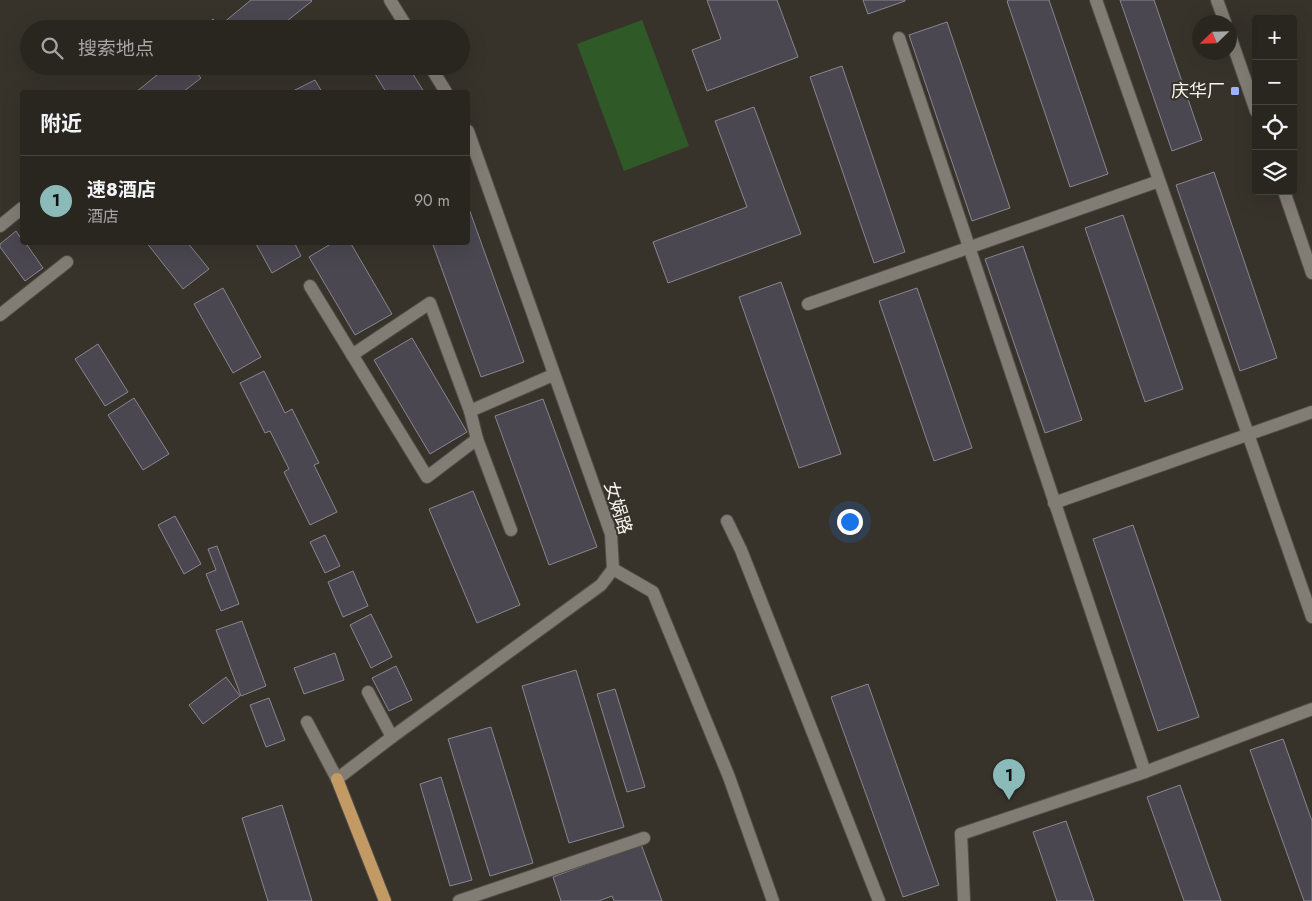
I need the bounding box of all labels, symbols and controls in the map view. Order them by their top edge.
north arrow [1192,15,1237,60]
map controls [1252,15,1297,195]
button: + [1252,15,1297,60]
search box [20,20,470,75]
icon: search [38,34,66,62]
text: 搜索地点 [78,35,154,62]
button: − [1252,60,1297,105]
place label: 庆华厂 [1171,78,1225,104]
marker: 庆华厂 [1229,85,1241,97]
button: locate [1252,105,1297,150]
text: 附近 [40,109,82,139]
button: layers [1252,150,1297,195]
text: 速8酒店 [87,176,156,203]
text: 1 [52,189,60,212]
text: 90 m [414,189,450,212]
text: 酒店 [87,205,119,228]
street label: 女娲路 [598,478,638,538]
your location [837,509,863,535]
pin: 1 [993,759,1025,800]

